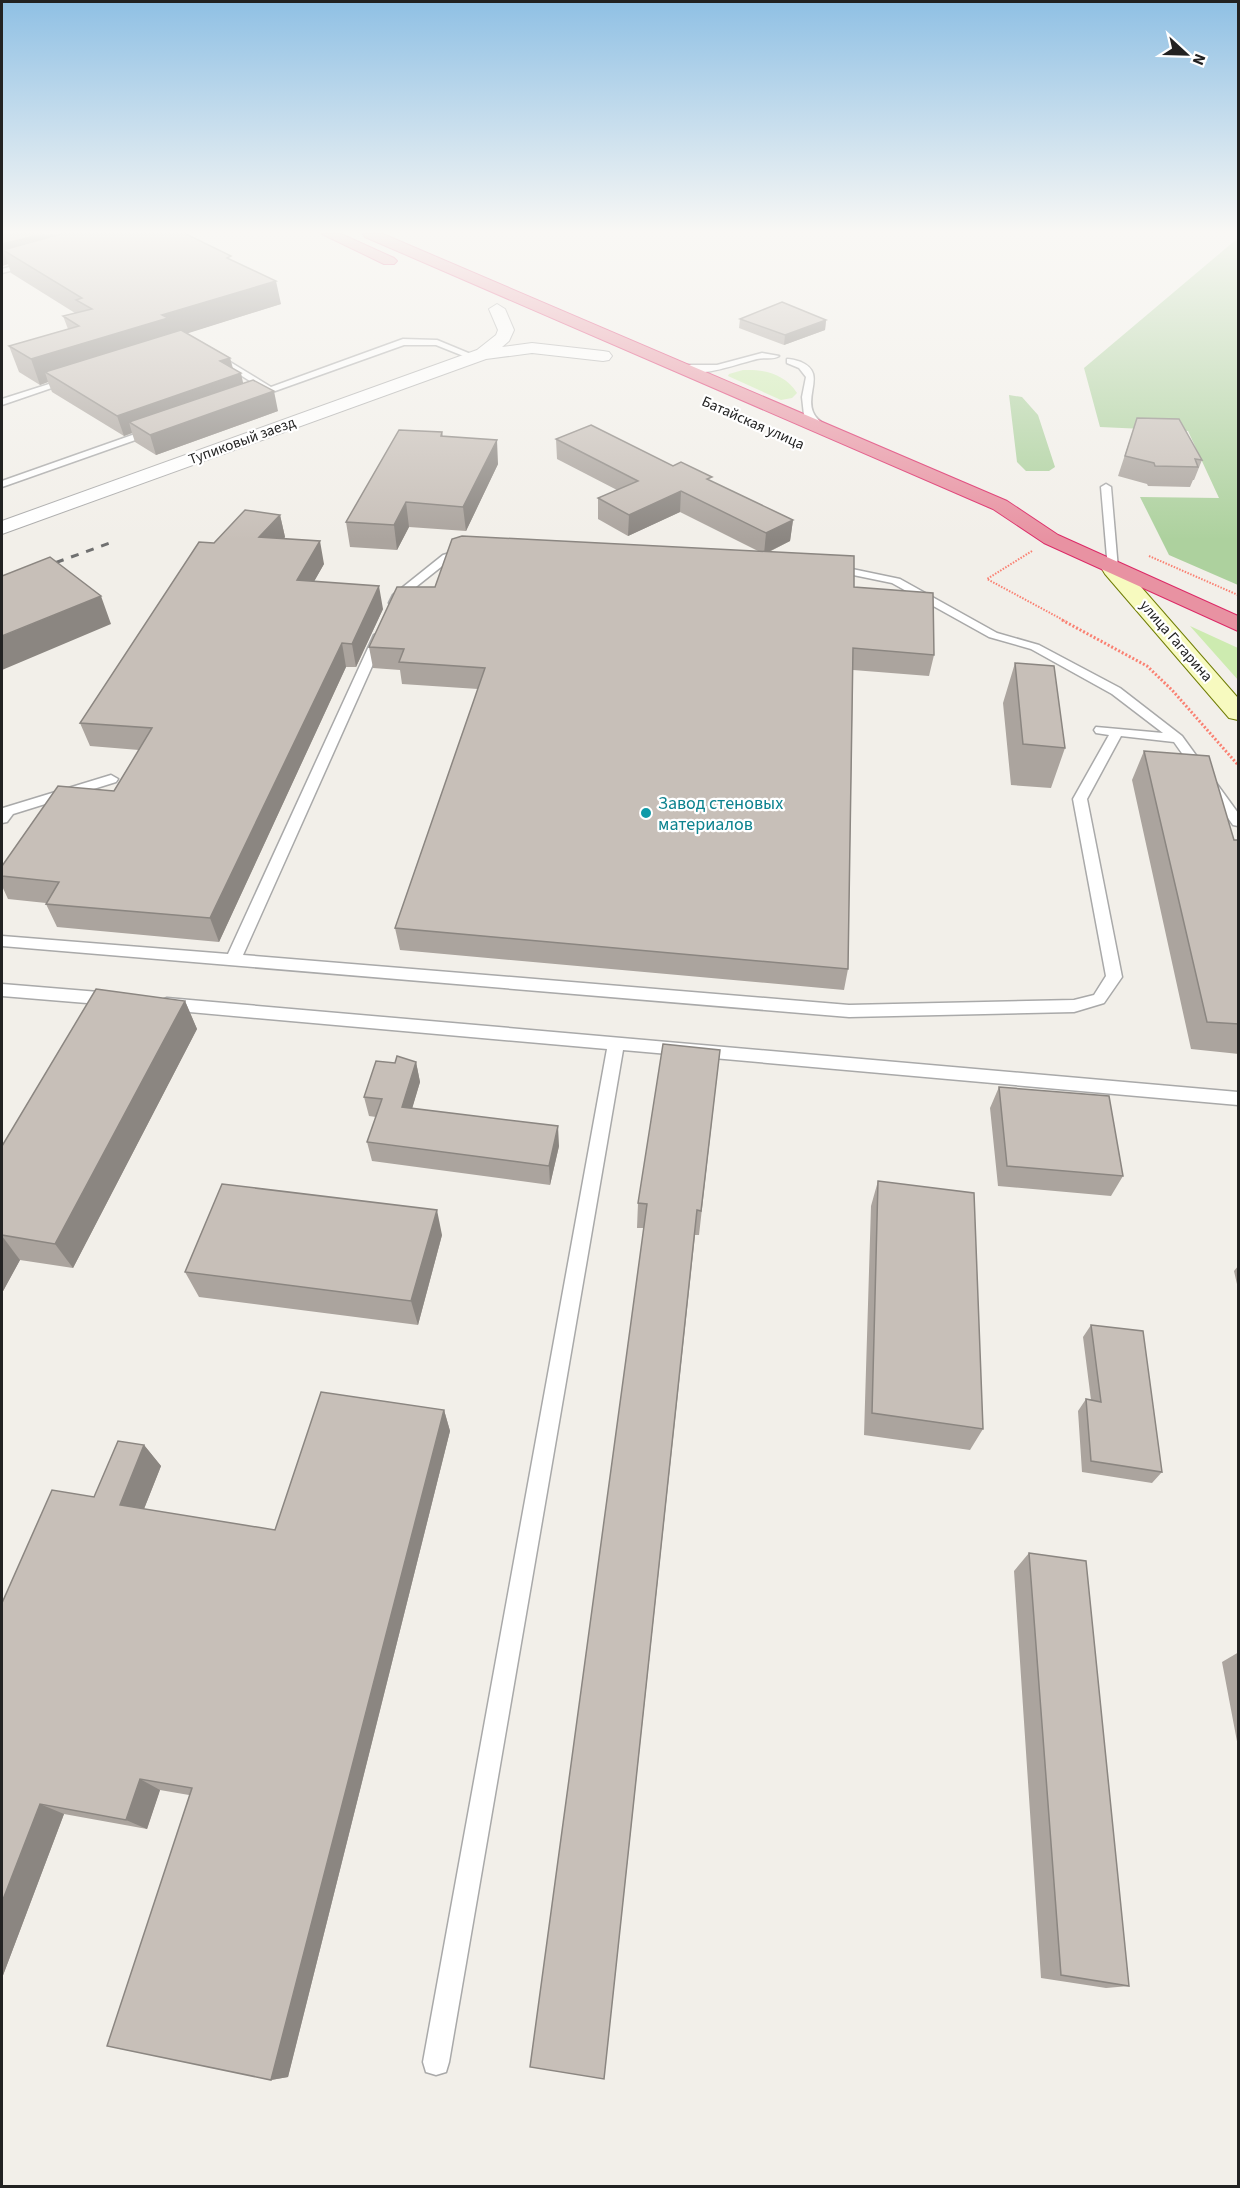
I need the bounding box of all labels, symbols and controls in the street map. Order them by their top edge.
north arrow [1156,24,1216,84]
text: N [1187,50,1211,68]
street label: Батайская улица [698,391,808,455]
street label: Тупиковый заезд [186,412,298,470]
street label: улица Гагарина [1135,596,1217,686]
place label: Завод стеновых материалов [658,791,783,837]
marker: Завод стеновых материалов [639,806,653,820]

